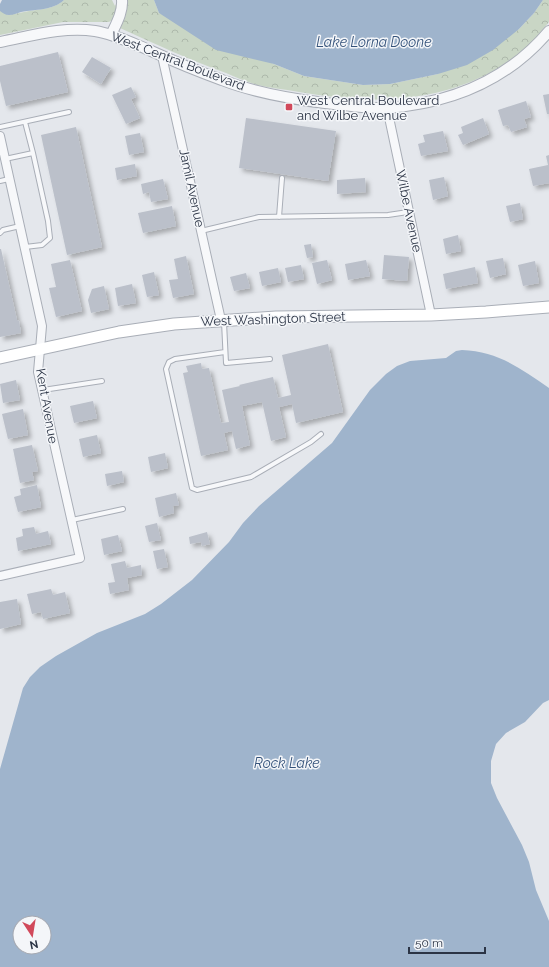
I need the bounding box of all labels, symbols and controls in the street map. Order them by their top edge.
street label: West Central Boulevard [109,29,247,93]
water label: Lake Lorna Doone [316,34,432,50]
place label: West Central Boulevard and Wilbe Avenue [297,93,439,123]
marker: West Central Boulevard and Wilbe Avenue [284,102,294,112]
street label: Jamil Avenue [176,147,208,229]
street label: Wilbe Avenue [393,168,425,254]
street label: West Washington Street [200,309,346,329]
street label: Kent Avenue [33,367,61,445]
water label: Rock Lake [254,755,320,771]
north arrow [12,915,52,955]
scale bar [409,929,485,955]
text: 50 m [415,936,443,950]
text: N [29,937,39,952]

